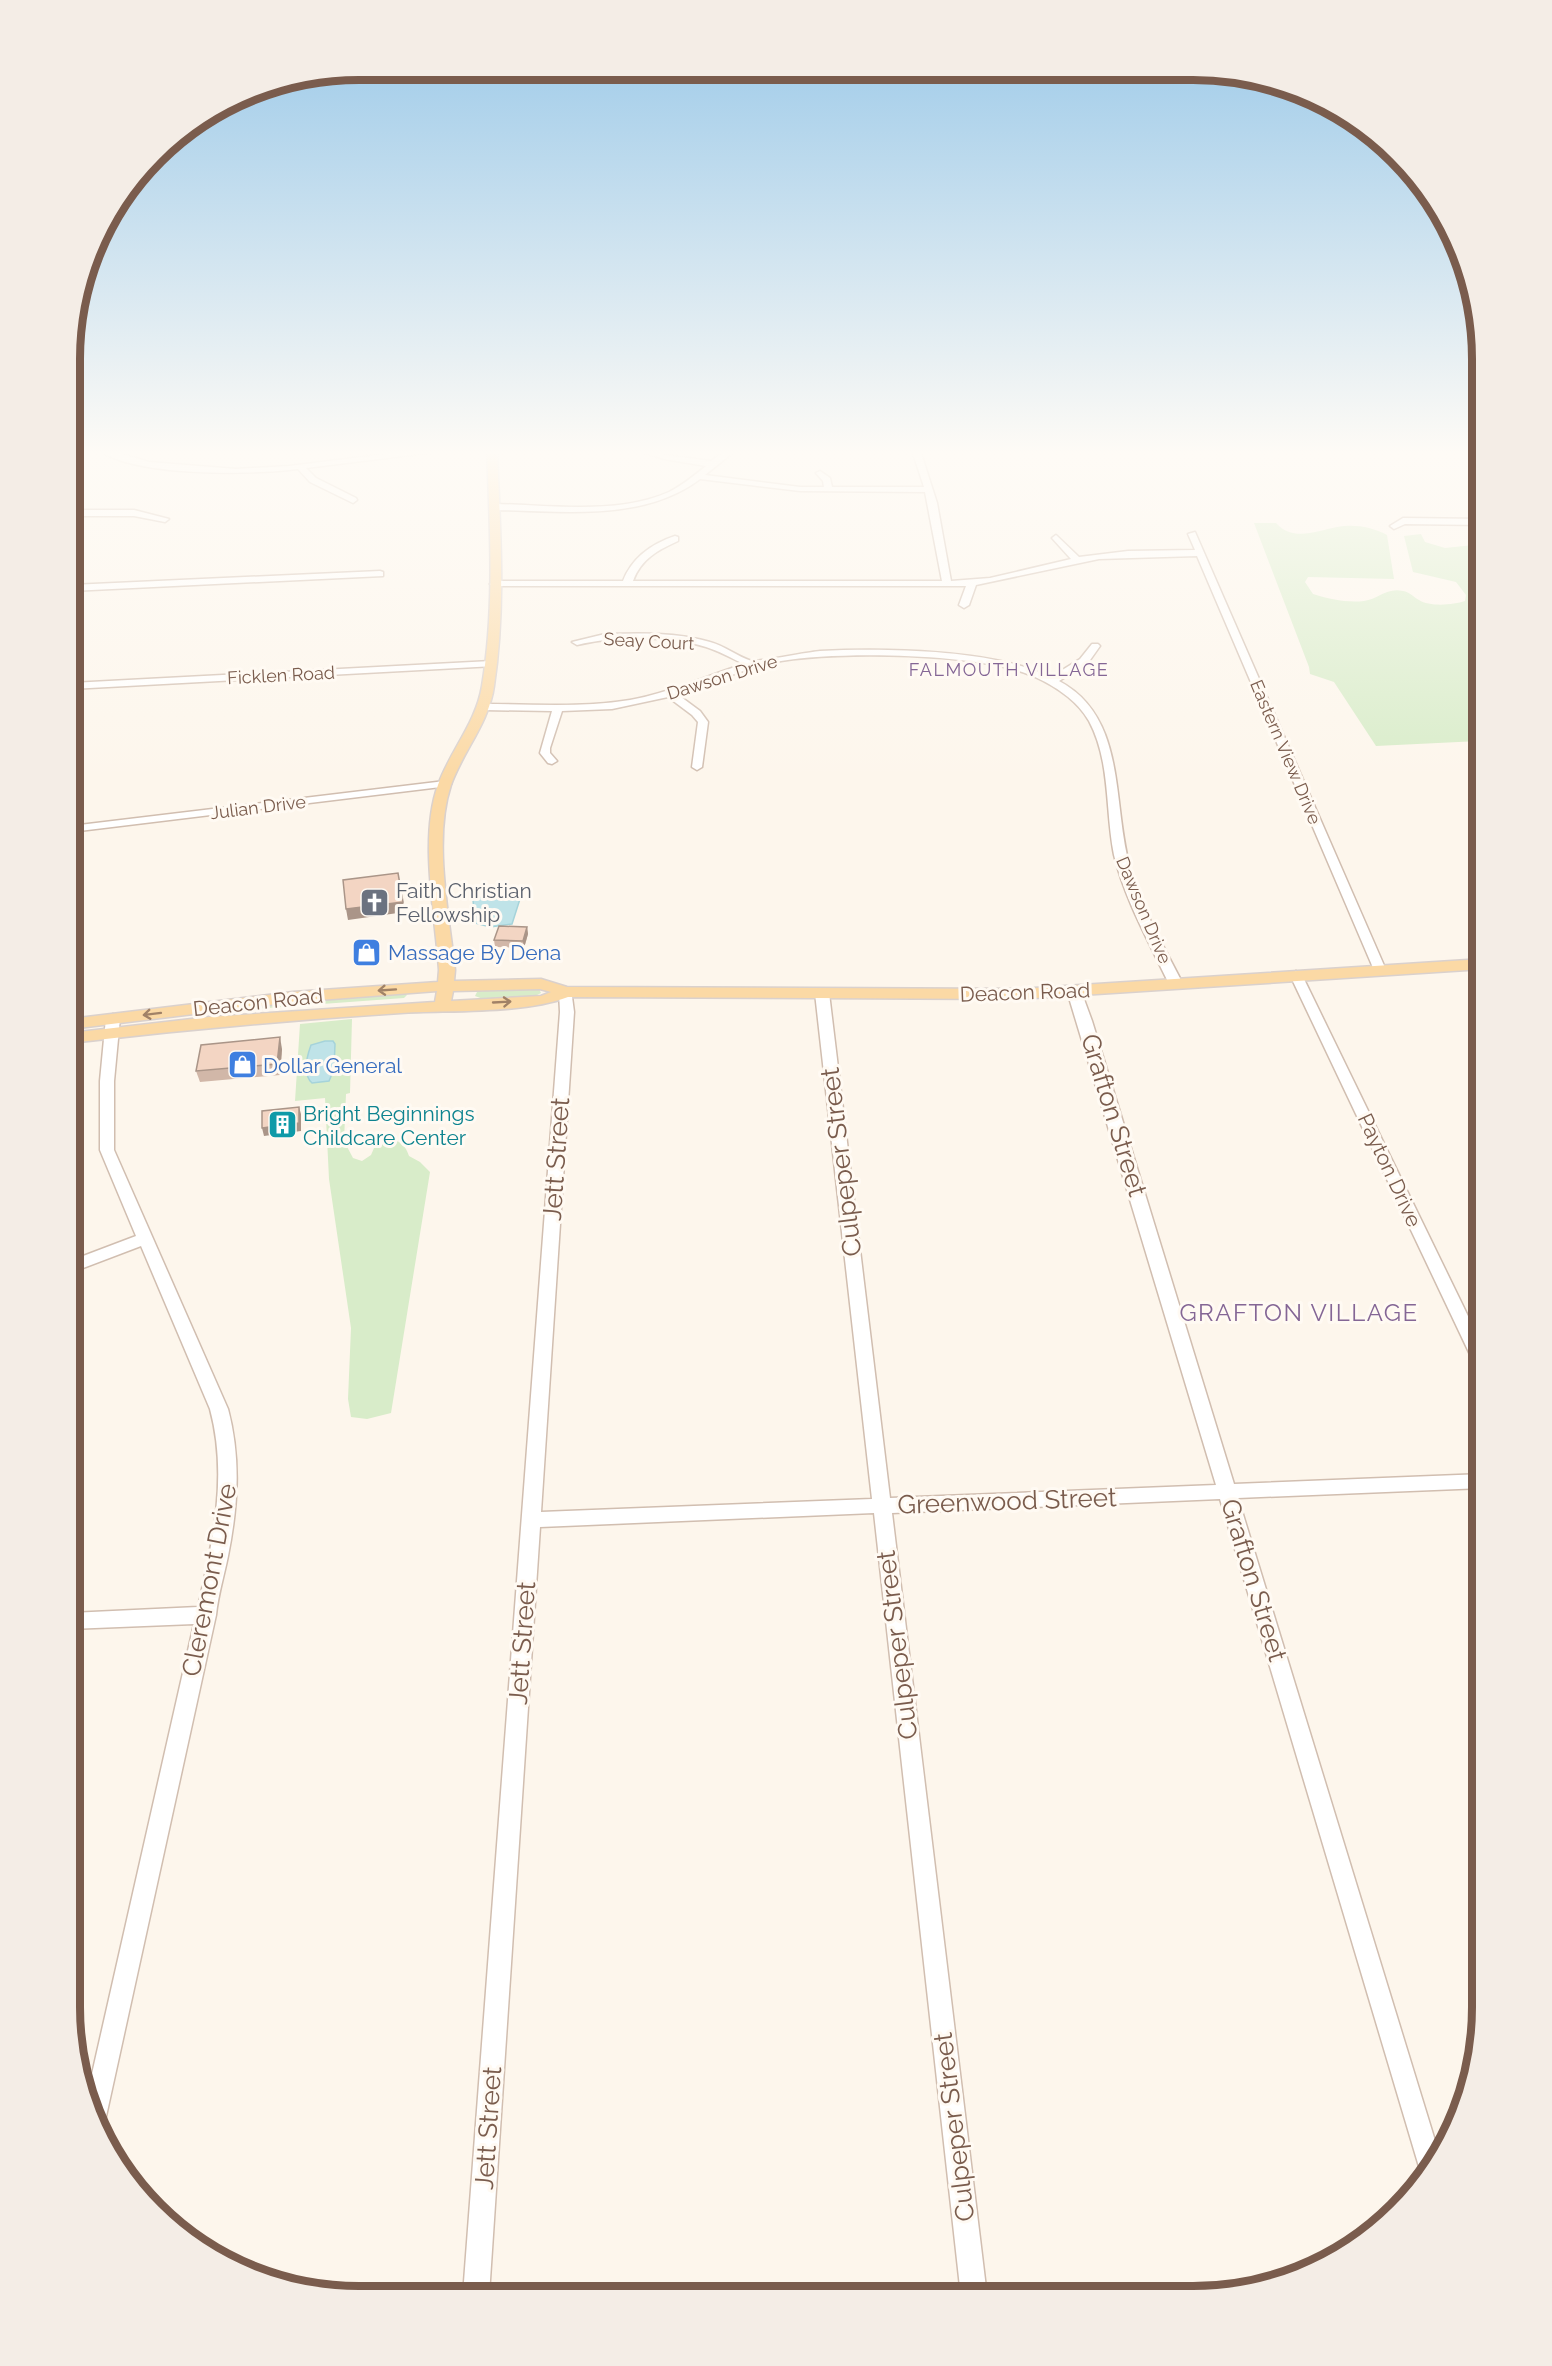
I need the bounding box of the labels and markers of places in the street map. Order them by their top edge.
place label: Faith Christian Fellowship [396,878,532,927]
church icon: Faith Christian Fellowship [359,886,391,918]
shop icon: Massage By Dena [351,936,383,968]
place label: Massage By Dena [388,940,561,965]
shop icon: Dollar General [226,1049,258,1081]
place label: Dollar General [263,1053,402,1078]
place label: Bright Beginnings Childcare Center [303,1101,475,1150]
building icon: Bright Beginnings Childcare Center [266,1109,298,1141]

